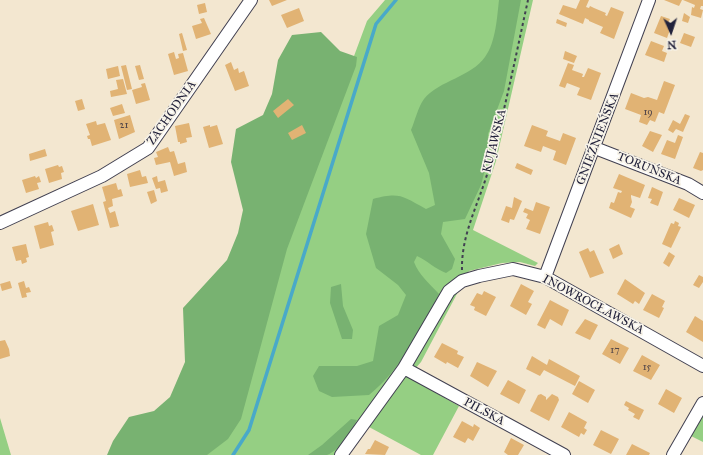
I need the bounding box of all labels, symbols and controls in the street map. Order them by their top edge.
north arrow [651,12,691,52]
text: N [667,38,677,51]
street label: ZACHODNIA [144,78,200,148]
street label: GNIEŹNIEŃSKA [574,91,622,187]
house number: 19 [643,107,653,119]
street label: KUJAWSKA [480,108,510,174]
house number: 21 [120,120,128,132]
street label: TORUŃSKA [615,150,683,188]
street label: INOWROCŁAWSKA [540,272,646,338]
house number: 17 [610,345,620,357]
house number: 15 [643,362,651,374]
street label: PILSKA [461,395,507,429]

